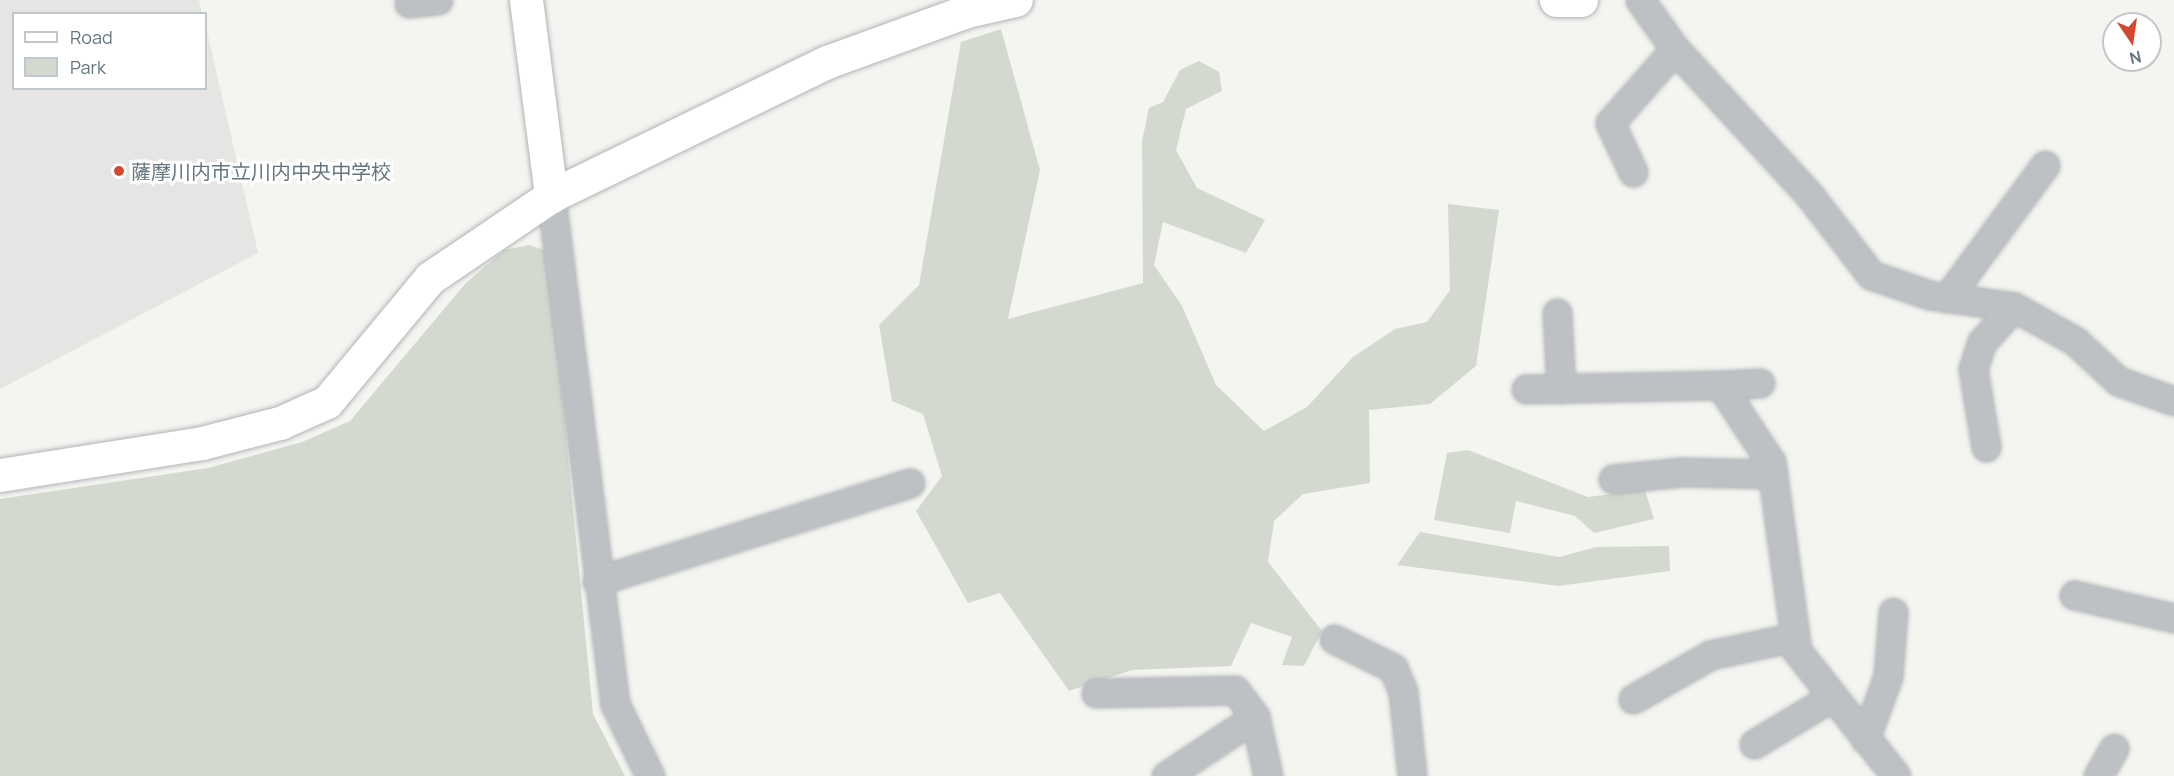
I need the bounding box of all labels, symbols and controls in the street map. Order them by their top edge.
legend [12,12,207,90]
north arrow [2102,12,2162,72]
text: Road [70,25,113,49]
text: N [2128,46,2144,70]
text: Park [70,55,106,79]
place label: 薩摩川内市立川内中央中学校 [131,159,391,183]
marker: 薩摩川内市立川内中央中学校 [112,164,126,178]

